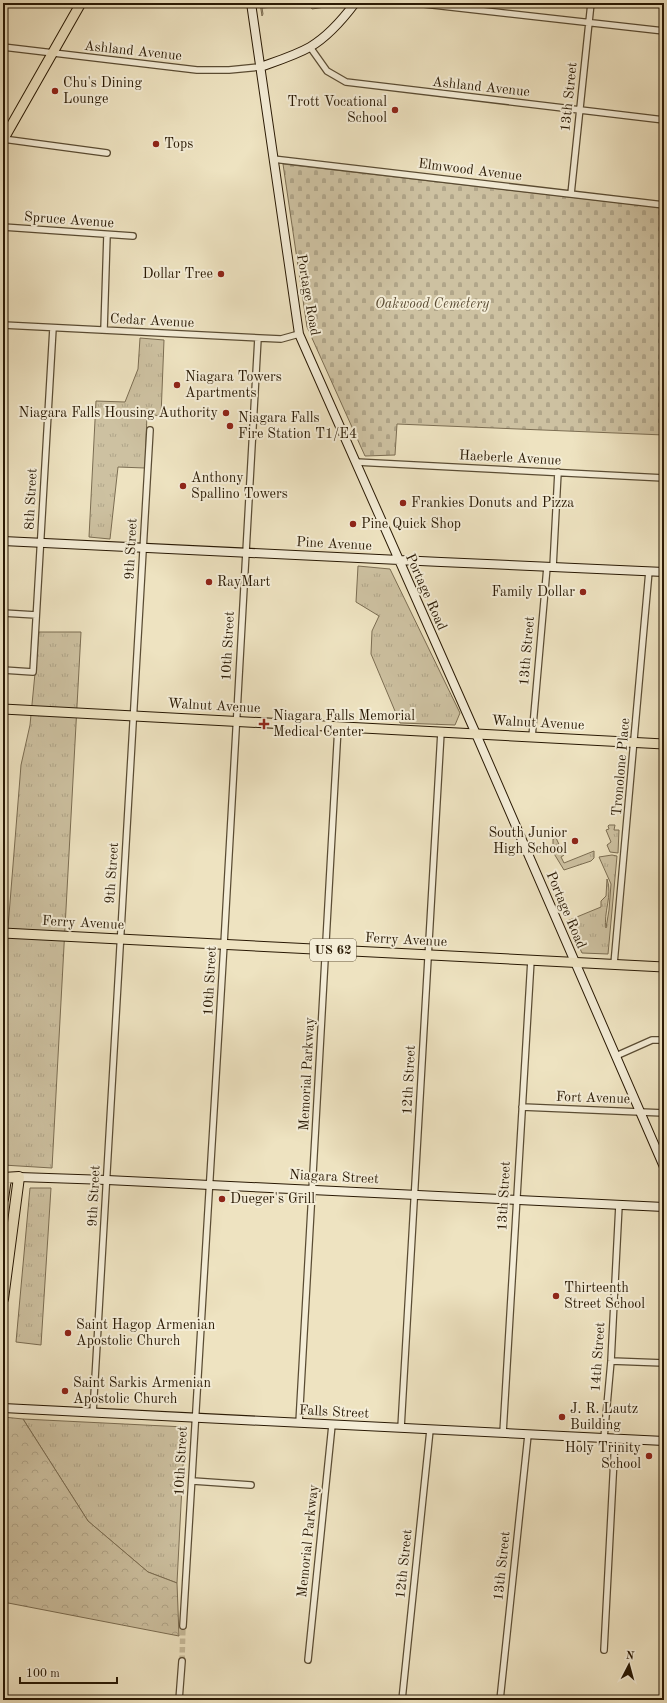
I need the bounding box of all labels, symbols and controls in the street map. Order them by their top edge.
street label: Ashland Avenue [83,39,183,63]
street label: 13th Street [558,61,580,132]
street label: Ashland Avenue [431,75,531,99]
place label: Chu's Dining Lounge [63,76,142,106]
marker: Chu's Dining Lounge [50,86,60,96]
place label: Trott Vocational School [287,95,387,125]
marker: Trott Vocational School [390,105,400,115]
place label: Tops [164,137,193,151]
marker: Tops [151,139,161,149]
street label: Elmwood Avenue [417,157,523,183]
street label: Spruce Avenue [24,210,114,230]
street label: Portage Road [294,253,322,337]
place label: Dollar Tree [142,267,213,281]
marker: Dollar Tree [216,269,226,279]
park label: Oakwood Cemetery [375,297,490,312]
street label: Cedar Avenue [110,312,194,330]
place label: Niagara Towers Apartments [185,370,282,400]
marker: Niagara Towers Apartments [172,380,182,390]
place label: Niagara Falls Housing Authority [19,406,219,420]
marker: Niagara Falls Housing Authority [221,408,231,418]
place label: Niagara Falls Fire Station T1/E4 [238,411,357,441]
marker: Niagara Falls Fire Station T1/E4 [225,421,235,431]
street label: Haeberle Avenue [459,448,561,468]
street label: 8th Street [22,468,40,530]
place label: Anthony Spallino Towers [191,471,288,501]
marker: Anthony Spallino Towers [178,481,188,491]
place label: Frankies Donuts and Pizza [411,496,574,510]
marker: Frankies Donuts and Pizza [398,498,408,508]
place label: Pine Quick Shop [361,517,461,531]
street label: 9th Street [122,518,140,580]
marker: Pine Quick Shop [348,519,358,529]
street label: Pine Avenue [296,535,372,553]
street label: Portage Road [403,552,449,632]
place label: RayMart [217,575,271,589]
marker: RayMart [204,577,214,587]
place label: Family Dollar [491,585,575,599]
marker: Family Dollar [578,587,588,597]
street label: 10th Street [219,611,237,681]
street label: 13th Street [517,616,537,686]
street label: Walnut Avenue [167,697,261,715]
place label: Niagara Falls Memorial Medical Center [273,709,415,739]
street label: Walnut Avenue [491,714,585,732]
street label: Tronolone Place [610,717,632,817]
marker: Niagara Falls Memorial Medical Center [258,718,270,730]
place label: South Junior High School [488,826,567,856]
marker: South Junior High School [570,836,580,846]
street label: 9th Street [103,842,121,904]
street label: Portage Road [543,869,589,951]
street label: Ferry Avenue [42,914,124,932]
street label: Ferry Avenue [365,931,447,949]
road number: US 62 [310,939,356,961]
street label: 10th Street [201,946,219,1016]
street label: Memorial Parkway [297,1016,317,1131]
street label: 12th Street [400,1045,418,1115]
street label: Fort Avenue [556,1090,630,1106]
street label: 13th Street [495,1161,513,1231]
street label: 9th Street [85,1165,103,1227]
street label: Niagara Street [289,1168,379,1186]
place label: Dueger's Grill [230,1192,315,1206]
marker: Dueger's Grill [217,1194,227,1204]
place label: Thirteenth Street School [564,1281,645,1311]
marker: Thirteenth Street School [551,1291,561,1301]
place label: Saint Hagop Armenian Apostolic Church [76,1318,216,1348]
street label: 14th Street [589,1322,607,1392]
marker: Saint Hagop Armenian Apostolic Church [63,1328,73,1338]
place label: Saint Sarkis Armenian Apostolic Church [73,1376,211,1406]
marker: Saint Sarkis Armenian Apostolic Church [60,1386,70,1396]
place label: J. R. Lautz Building [570,1402,638,1432]
street label: Falls Street [299,1403,369,1421]
marker: J. R. Lautz Building [557,1412,567,1422]
street label: 10th Street [172,1426,190,1496]
place label: Holy Trinity School [565,1441,642,1471]
marker: Holy Trinity School [644,1451,654,1461]
street label: Memorial Parkway [295,1483,321,1598]
street label: 12th Street [393,1528,415,1599]
street label: 13th Street [491,1530,513,1601]
north arrow [609,1645,649,1685]
text: N [625,1651,635,1663]
scale bar [20,1659,117,1685]
text: 100 m [26,1668,60,1680]

